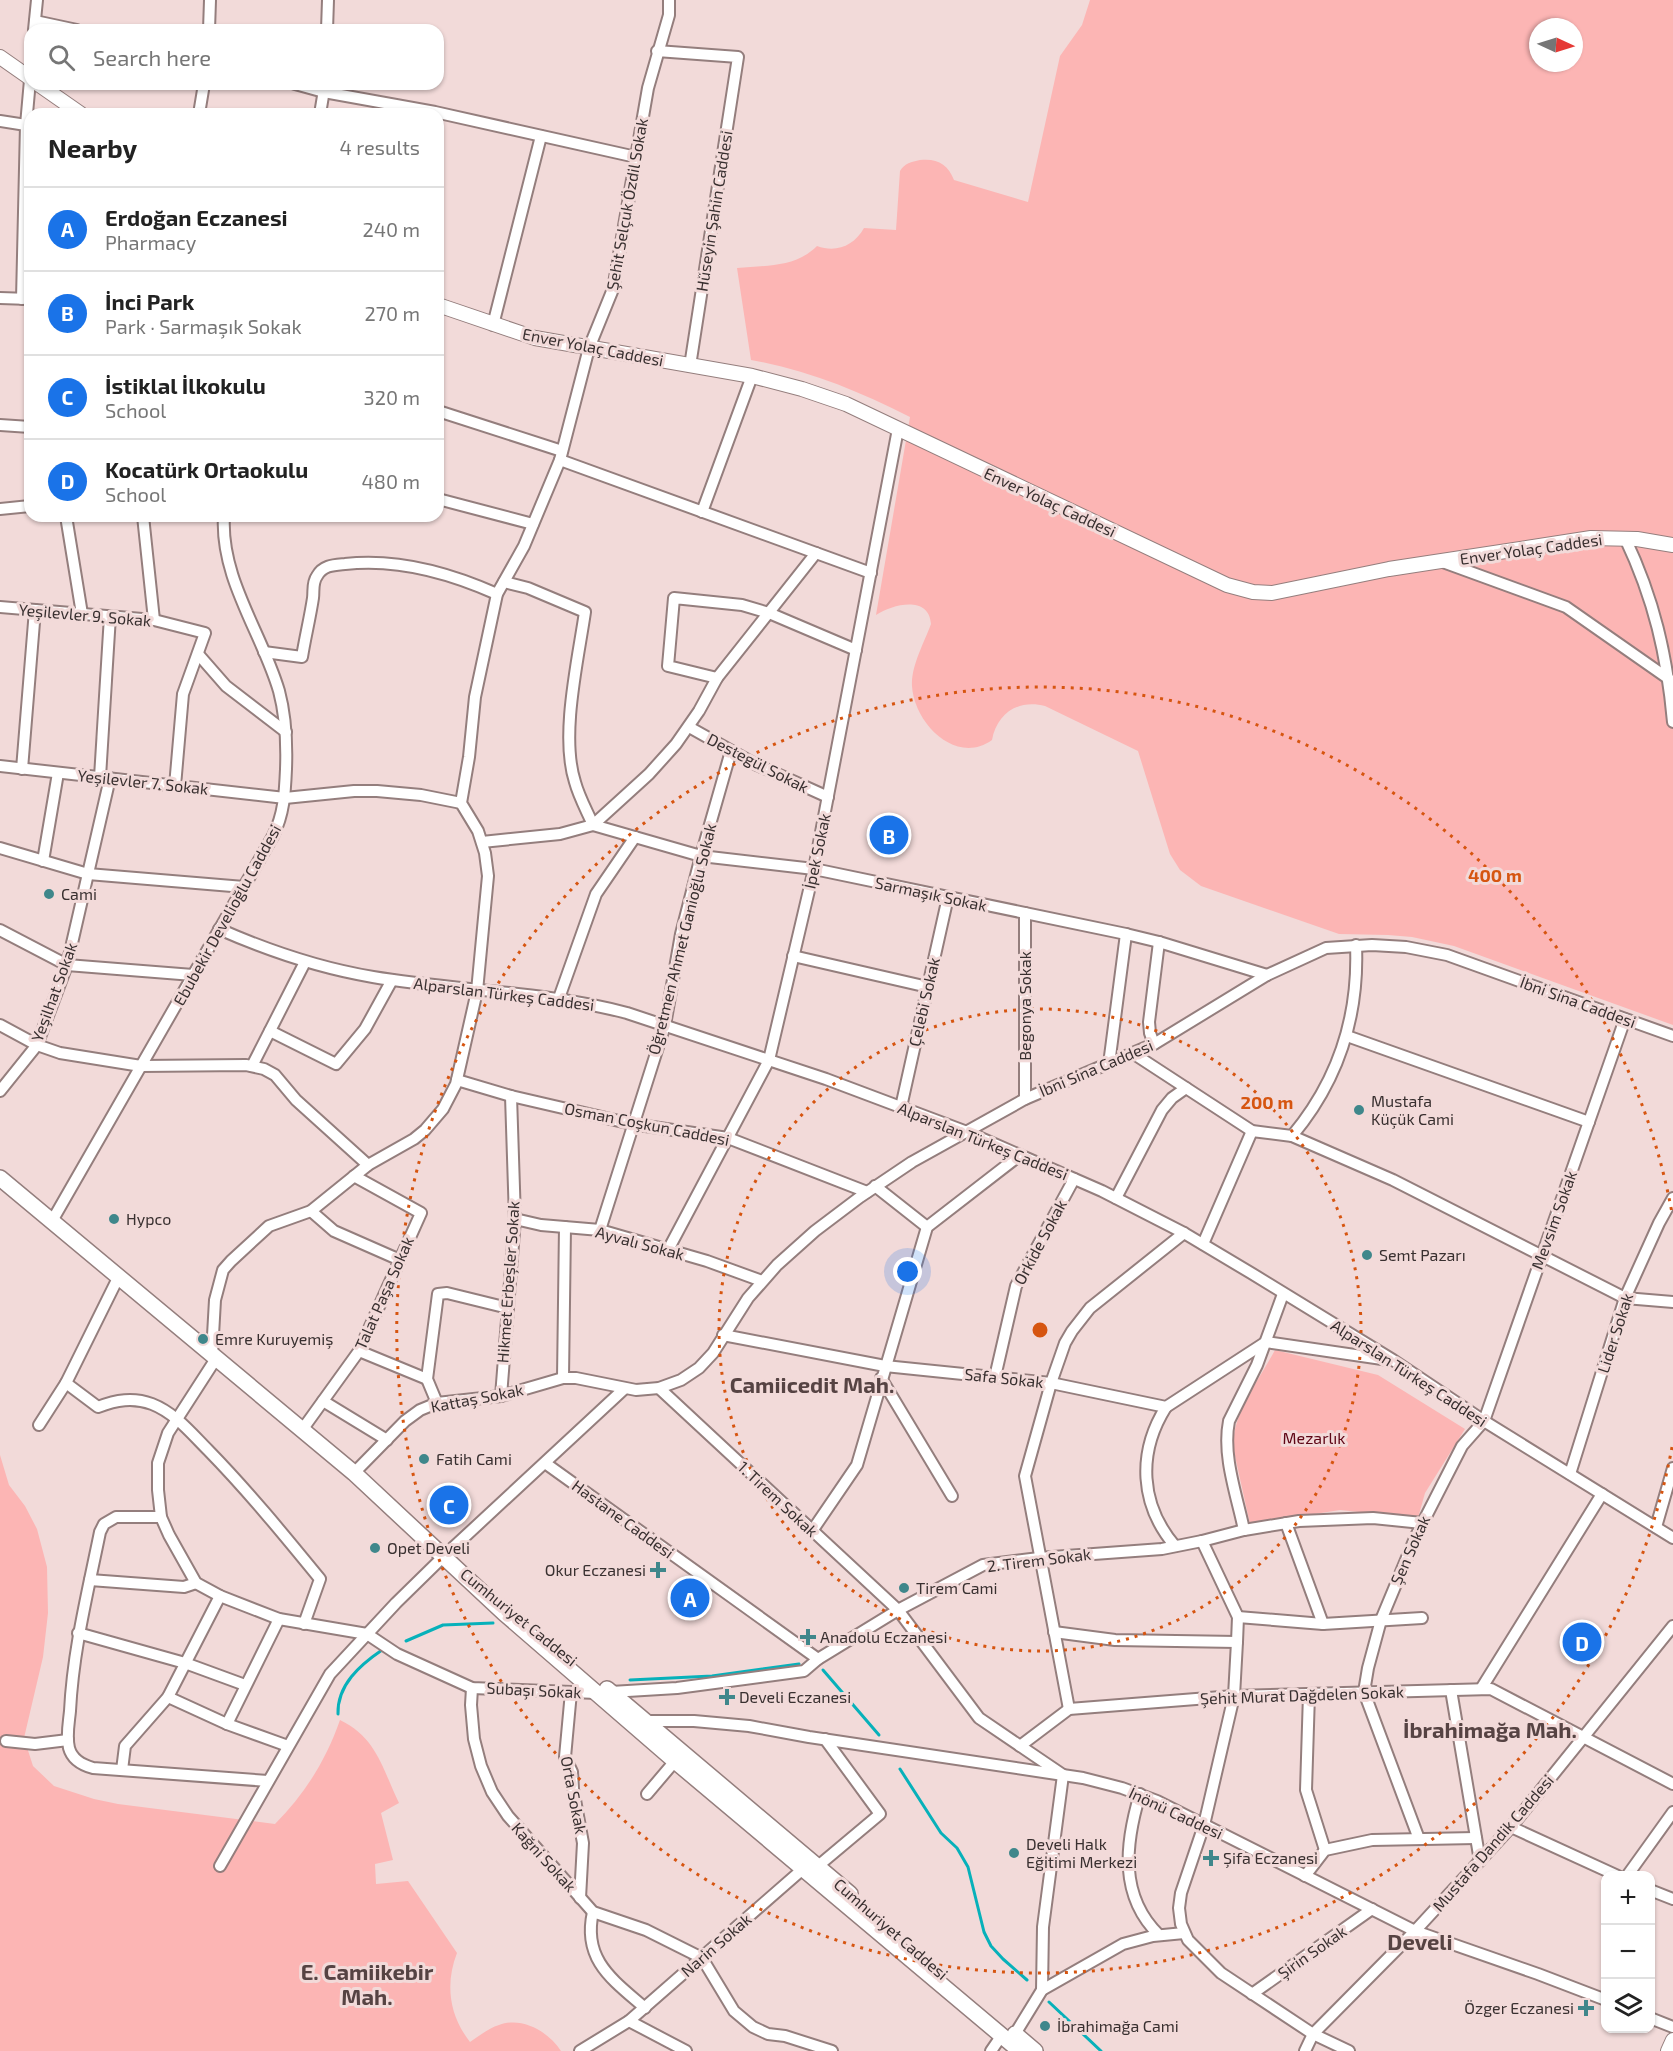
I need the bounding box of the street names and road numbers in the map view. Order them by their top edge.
street label: Şehit Selçuk Özdil Sokak [602,116,652,292]
street label: Hüseyin Şahin Caddesi [691,129,737,293]
street label: Enver Yolaç Caddesi [521,323,665,371]
street label: Enver Yolaç Caddesi [981,463,1119,541]
street label: Enver Yolaç Caddesi [1459,529,1603,569]
street label: Yeşilevler 9. Sokak [18,599,152,631]
street label: Destegül Sokak [704,729,812,796]
street label: Yeşilevler 7. Sokak [77,765,209,799]
street label: İpek Sokak [799,811,834,890]
street label: Ebubekir Develioğlu Caddesi [169,821,284,1009]
street label: Öğretmen Ahmet Ganioğlu Sokak [644,821,719,1057]
street label: Sarmaşık Sokak [873,872,989,916]
street label: Yeşilhat Sokak [27,940,81,1044]
street label: Begonya Sokak [1015,951,1034,1061]
street label: Çelebi Sokak [904,955,944,1049]
street label: İbni Sina Caddesi [1518,972,1639,1031]
street label: Alparslan Türkeş Caddesi [413,973,595,1015]
street label: İbni Sina Caddesi [1036,1035,1156,1100]
street label: Osman Coşkun Caddesi [563,1098,731,1150]
street label: Alparslan Türkeş Caddesi [895,1098,1071,1184]
street label: Mevsim Sokak [1527,1168,1580,1272]
street label: Orkide Sokak [1009,1196,1070,1288]
street label: Hikmet Erbeşler Sokak [492,1200,524,1364]
street label: Ayvalı Sokak [594,1222,686,1263]
street label: Talat Paşa Sokak [350,1233,418,1353]
street label: Lider Sokak [1593,1291,1636,1375]
street label: Alparslan Türkeş Caddesi [1327,1315,1491,1431]
street label: Safa Sokak [964,1364,1044,1391]
street label: Kattaş Sokak [429,1379,525,1417]
street label: 1. Tirem Sokak [735,1457,822,1540]
street label: Hastane Caddesi [569,1475,678,1562]
street label: Şen Sokak [1386,1512,1434,1588]
street label: 2. Tirem Sokak [986,1544,1092,1575]
street label: Cumhuriyet Caddesi [457,1564,581,1669]
street label: Subaşı Sokak [486,1678,582,1702]
street label: Şehit Murat Dağdelen Sokak [1200,1681,1404,1709]
street label: Orta Sokak [558,1754,591,1835]
street label: Mustafa Dandik Caddesi [1428,1770,1557,1915]
street label: İnönü Caddesi [1126,1782,1226,1843]
street label: Kağni Sokak [508,1818,581,1895]
street label: Cumhuriyet Caddesi [831,1874,952,1983]
street label: Narin Sokak [677,1909,755,1980]
street label: Şirin Sokak [1274,1921,1350,1983]

